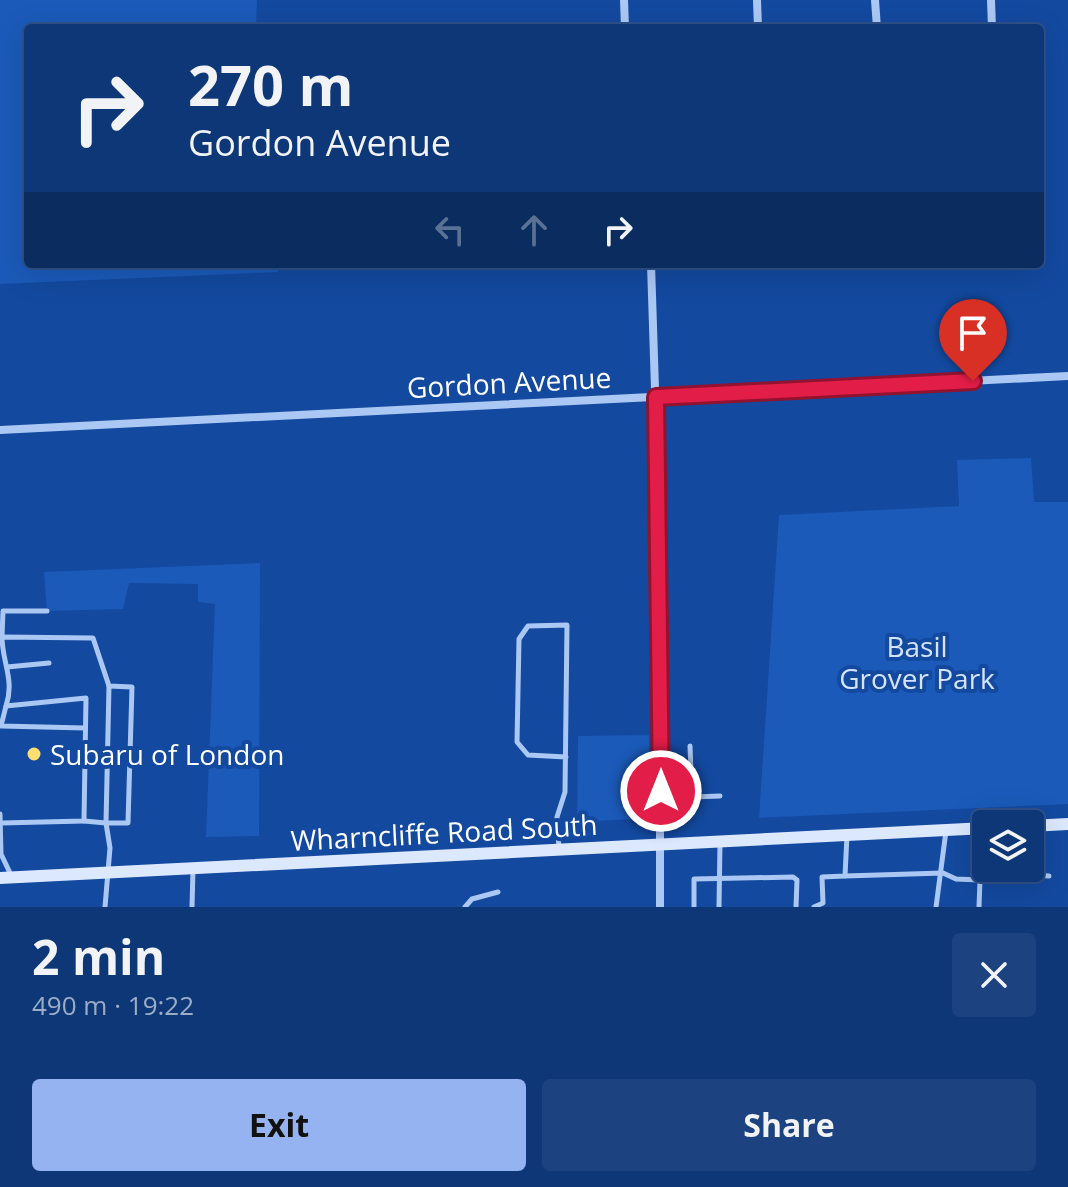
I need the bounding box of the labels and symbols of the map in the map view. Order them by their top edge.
pin [939,299,1007,381]
street label: Gordon Avenue [406,358,612,406]
park label: Basil Grover Park [839,627,995,697]
place label: Subaru of London [50,735,284,773]
marker: Subaru of London [25,745,43,763]
position arrow [619,749,703,833]
street label: Wharncliffe Road South [290,805,598,859]

